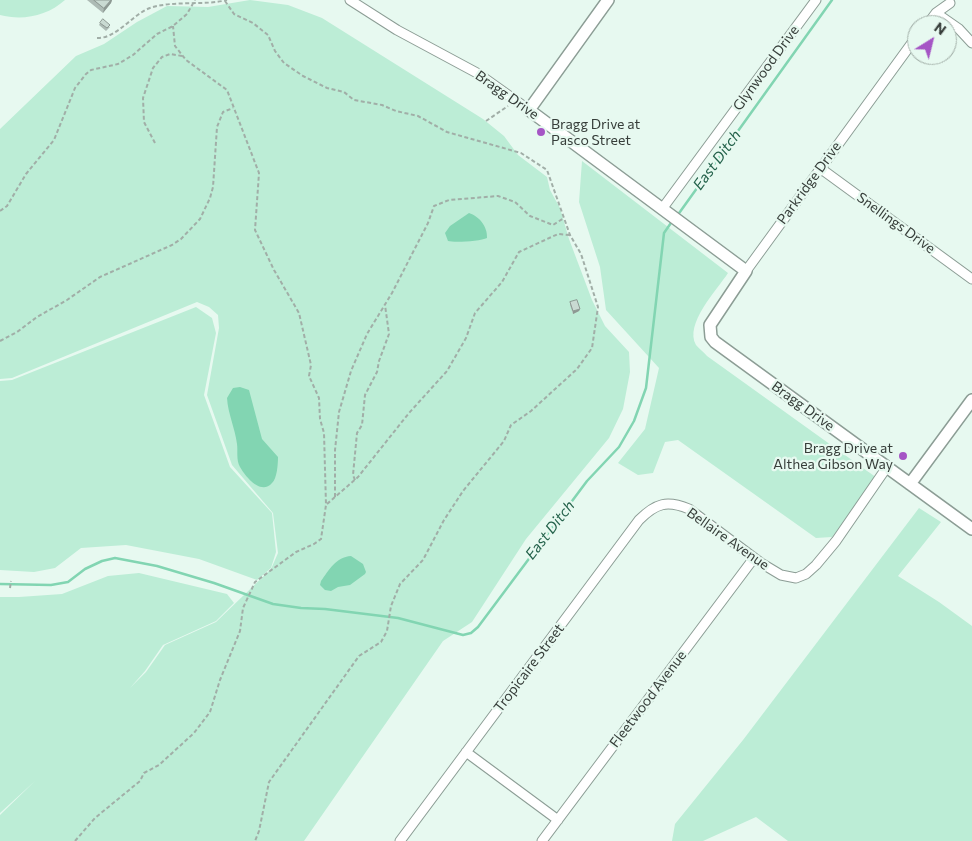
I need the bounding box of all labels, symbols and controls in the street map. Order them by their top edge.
north arrow [907,15,957,65]
text: N [931,18,950,38]
street label: Glynwood Drive [729,22,803,114]
street label: Bragg Drive [472,67,542,123]
place label: Bragg Drive at Pasco Street [551,116,640,148]
marker: Bragg Drive at Pasco Street [535,126,547,138]
water label: East Ditch [689,127,745,193]
street label: Parkridge Drive [773,138,845,228]
street label: Snellings Drive [854,189,938,257]
street label: Bragg Drive [768,378,838,434]
place label: Bragg Drive at Althea Gibson Way [773,440,893,472]
marker: Bragg Drive at Althea Gibson Way [897,450,909,462]
water label: East Ditch [522,497,578,563]
street label: Bellaire Avenue [684,504,772,574]
street label: Tropicaire Street [490,621,568,715]
street label: Fleetwood Avenue [606,647,690,751]

